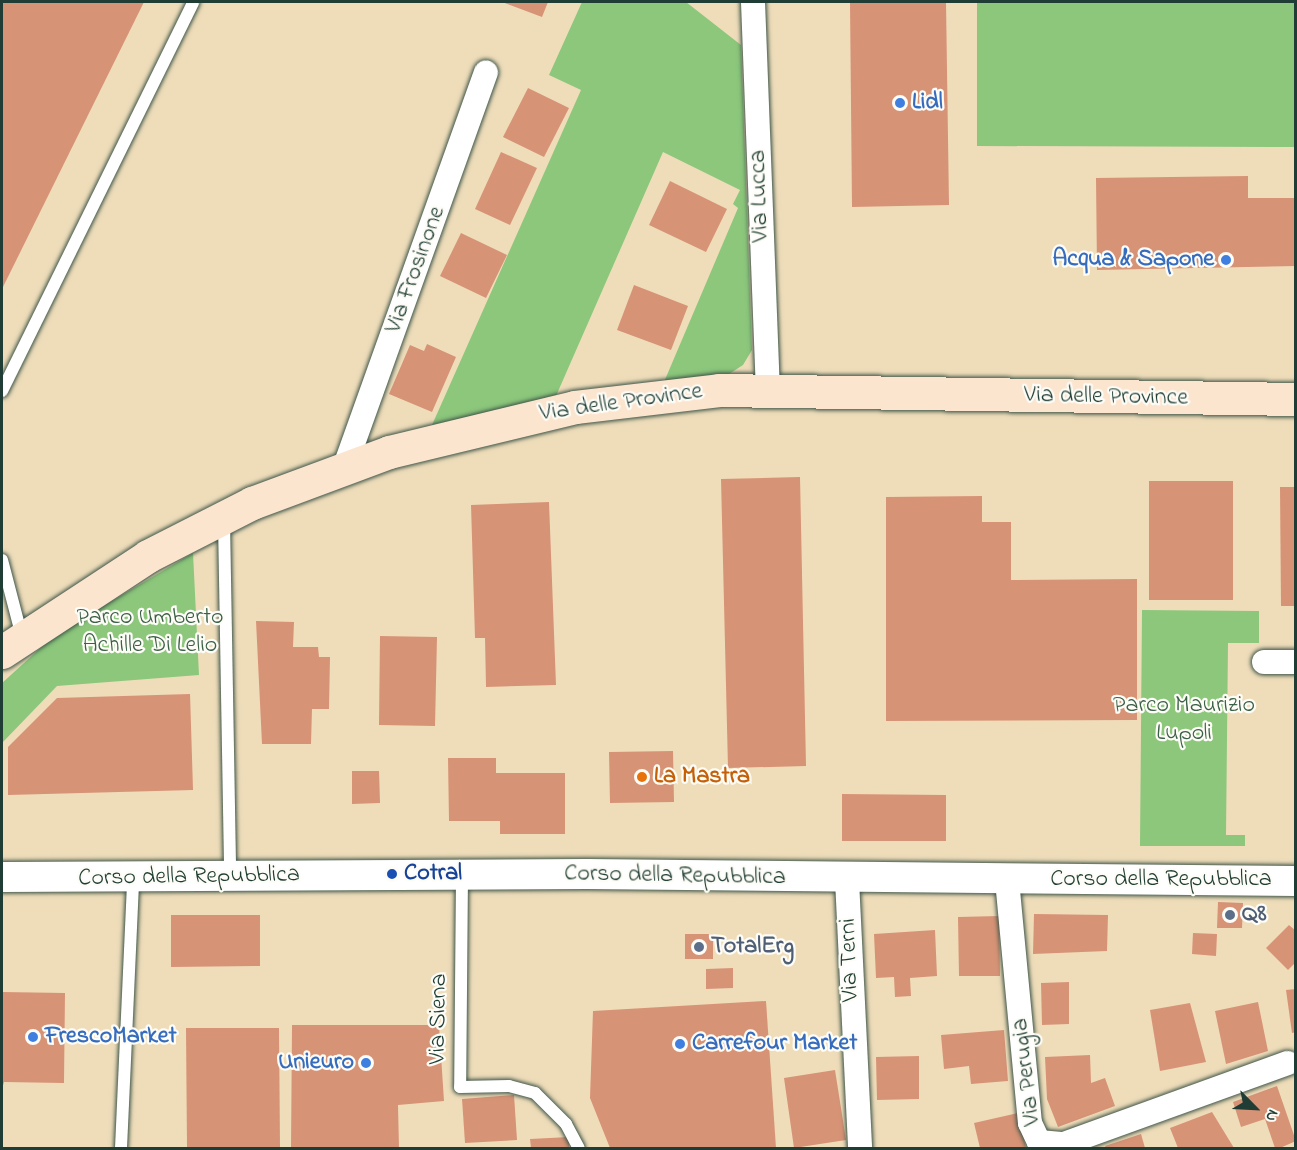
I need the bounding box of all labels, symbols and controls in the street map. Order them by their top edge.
place label: Lidl [912,89,943,117]
marker: Lidl [893,96,907,110]
street label: Via Lucca [744,149,776,243]
street label: Via Frosinone [380,203,452,337]
place label: Acqua & Sapone [1053,246,1214,274]
marker: Acqua & Sapone [1219,253,1233,267]
street label: Via delle Province [538,377,704,429]
street label: Via delle Province [1024,381,1188,413]
park label: Parco Umberto Achille Di Lelio [76,604,224,660]
park label: Parco Maurizio Lupoli [1113,692,1255,748]
place label: La Mastra [654,763,750,791]
marker: La Mastra [635,770,649,784]
place label: Cotral [404,860,462,888]
street label: Corso della Repubblica [564,860,786,892]
street label: Corso della Repubblica [78,861,300,893]
street label: Corso della Repubblica [1050,866,1272,894]
marker: Cotral [385,867,399,881]
place label: Q8 [1242,901,1266,929]
marker: Q8 [1223,908,1237,922]
street label: Via Terni [834,918,866,1002]
place label: TotalErg [711,933,794,961]
marker: TotalErg [692,940,706,954]
street label: Via Siena [424,973,454,1065]
street label: Via Perugia [1006,1017,1048,1127]
place label: FrescoMarket [45,1023,176,1051]
marker: FrescoMarket [26,1030,40,1044]
place label: Carrefour Market [692,1030,857,1058]
marker: Carrefour Market [673,1037,687,1051]
place label: Unieuro [278,1049,354,1077]
marker: Unieuro [359,1056,373,1070]
north arrow [1225,1078,1285,1138]
text: N [1258,1106,1285,1125]

